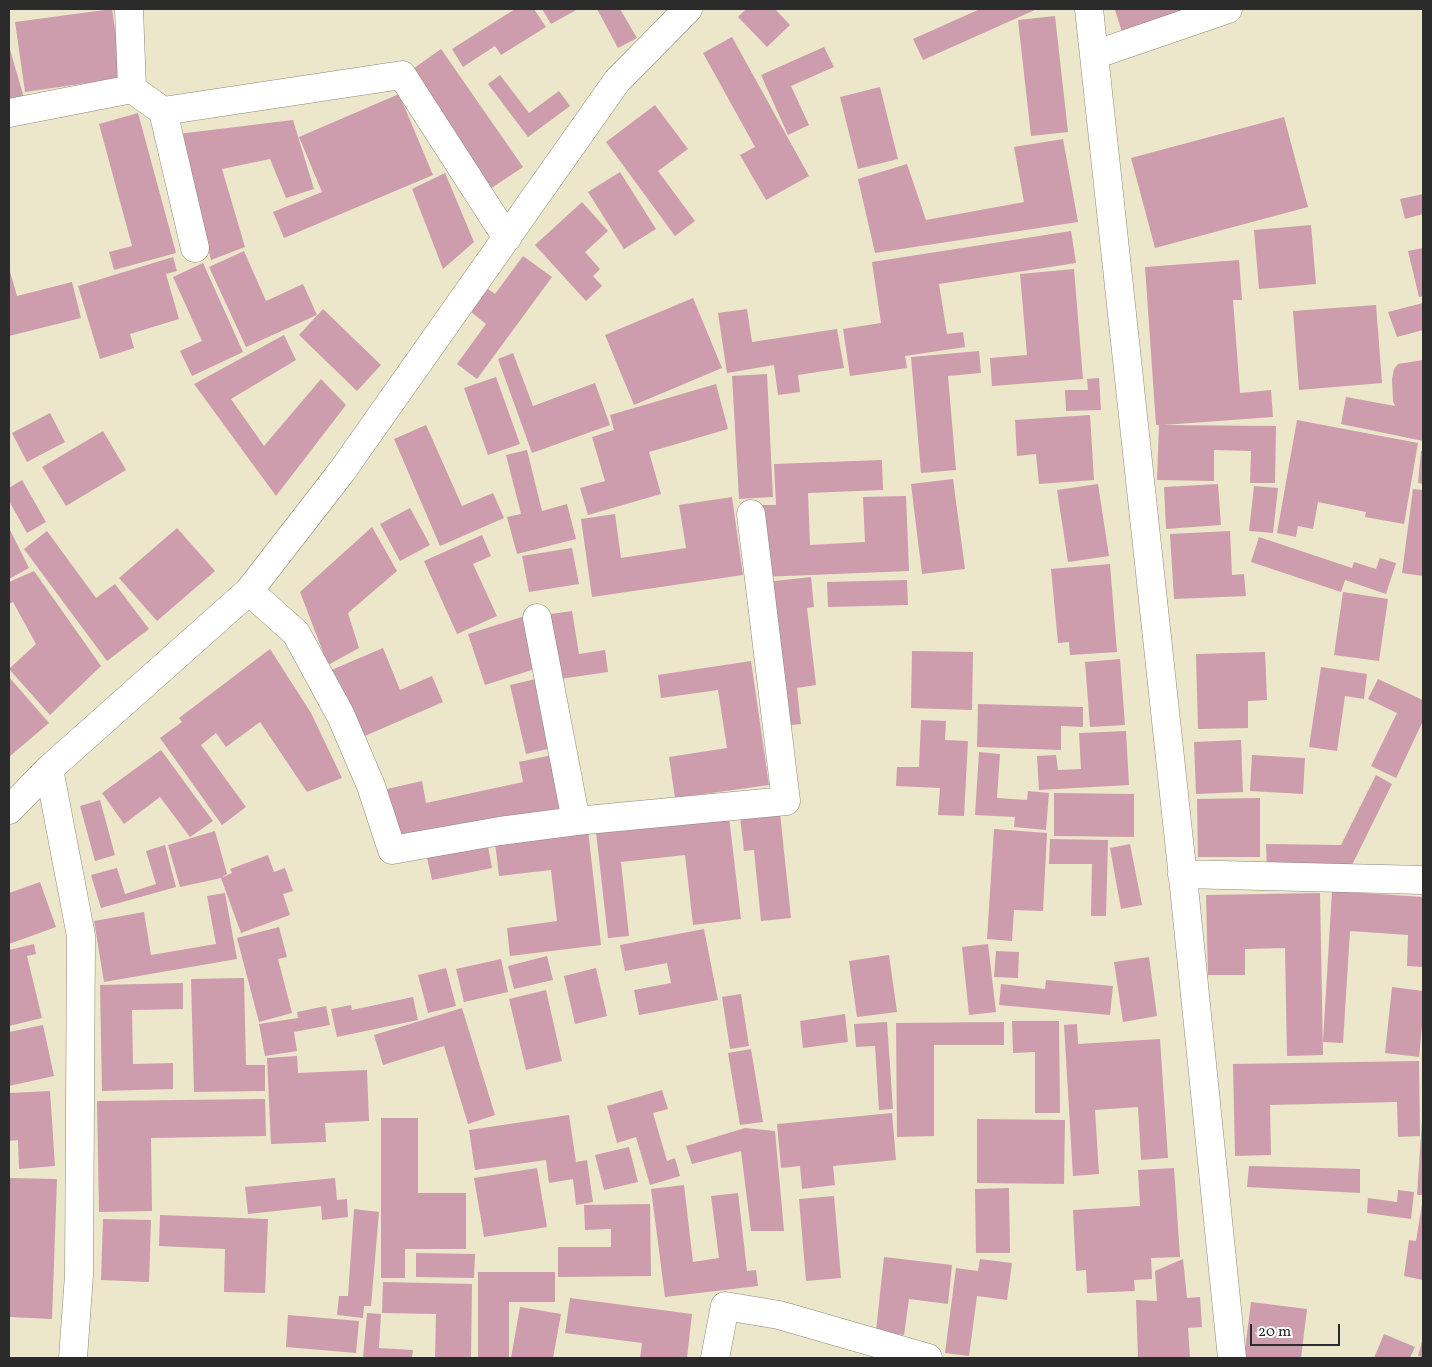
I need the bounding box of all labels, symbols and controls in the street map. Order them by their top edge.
scale bar [1252,1314,1342,1346]
text: 20 m [1258,1322,1291,1343]

